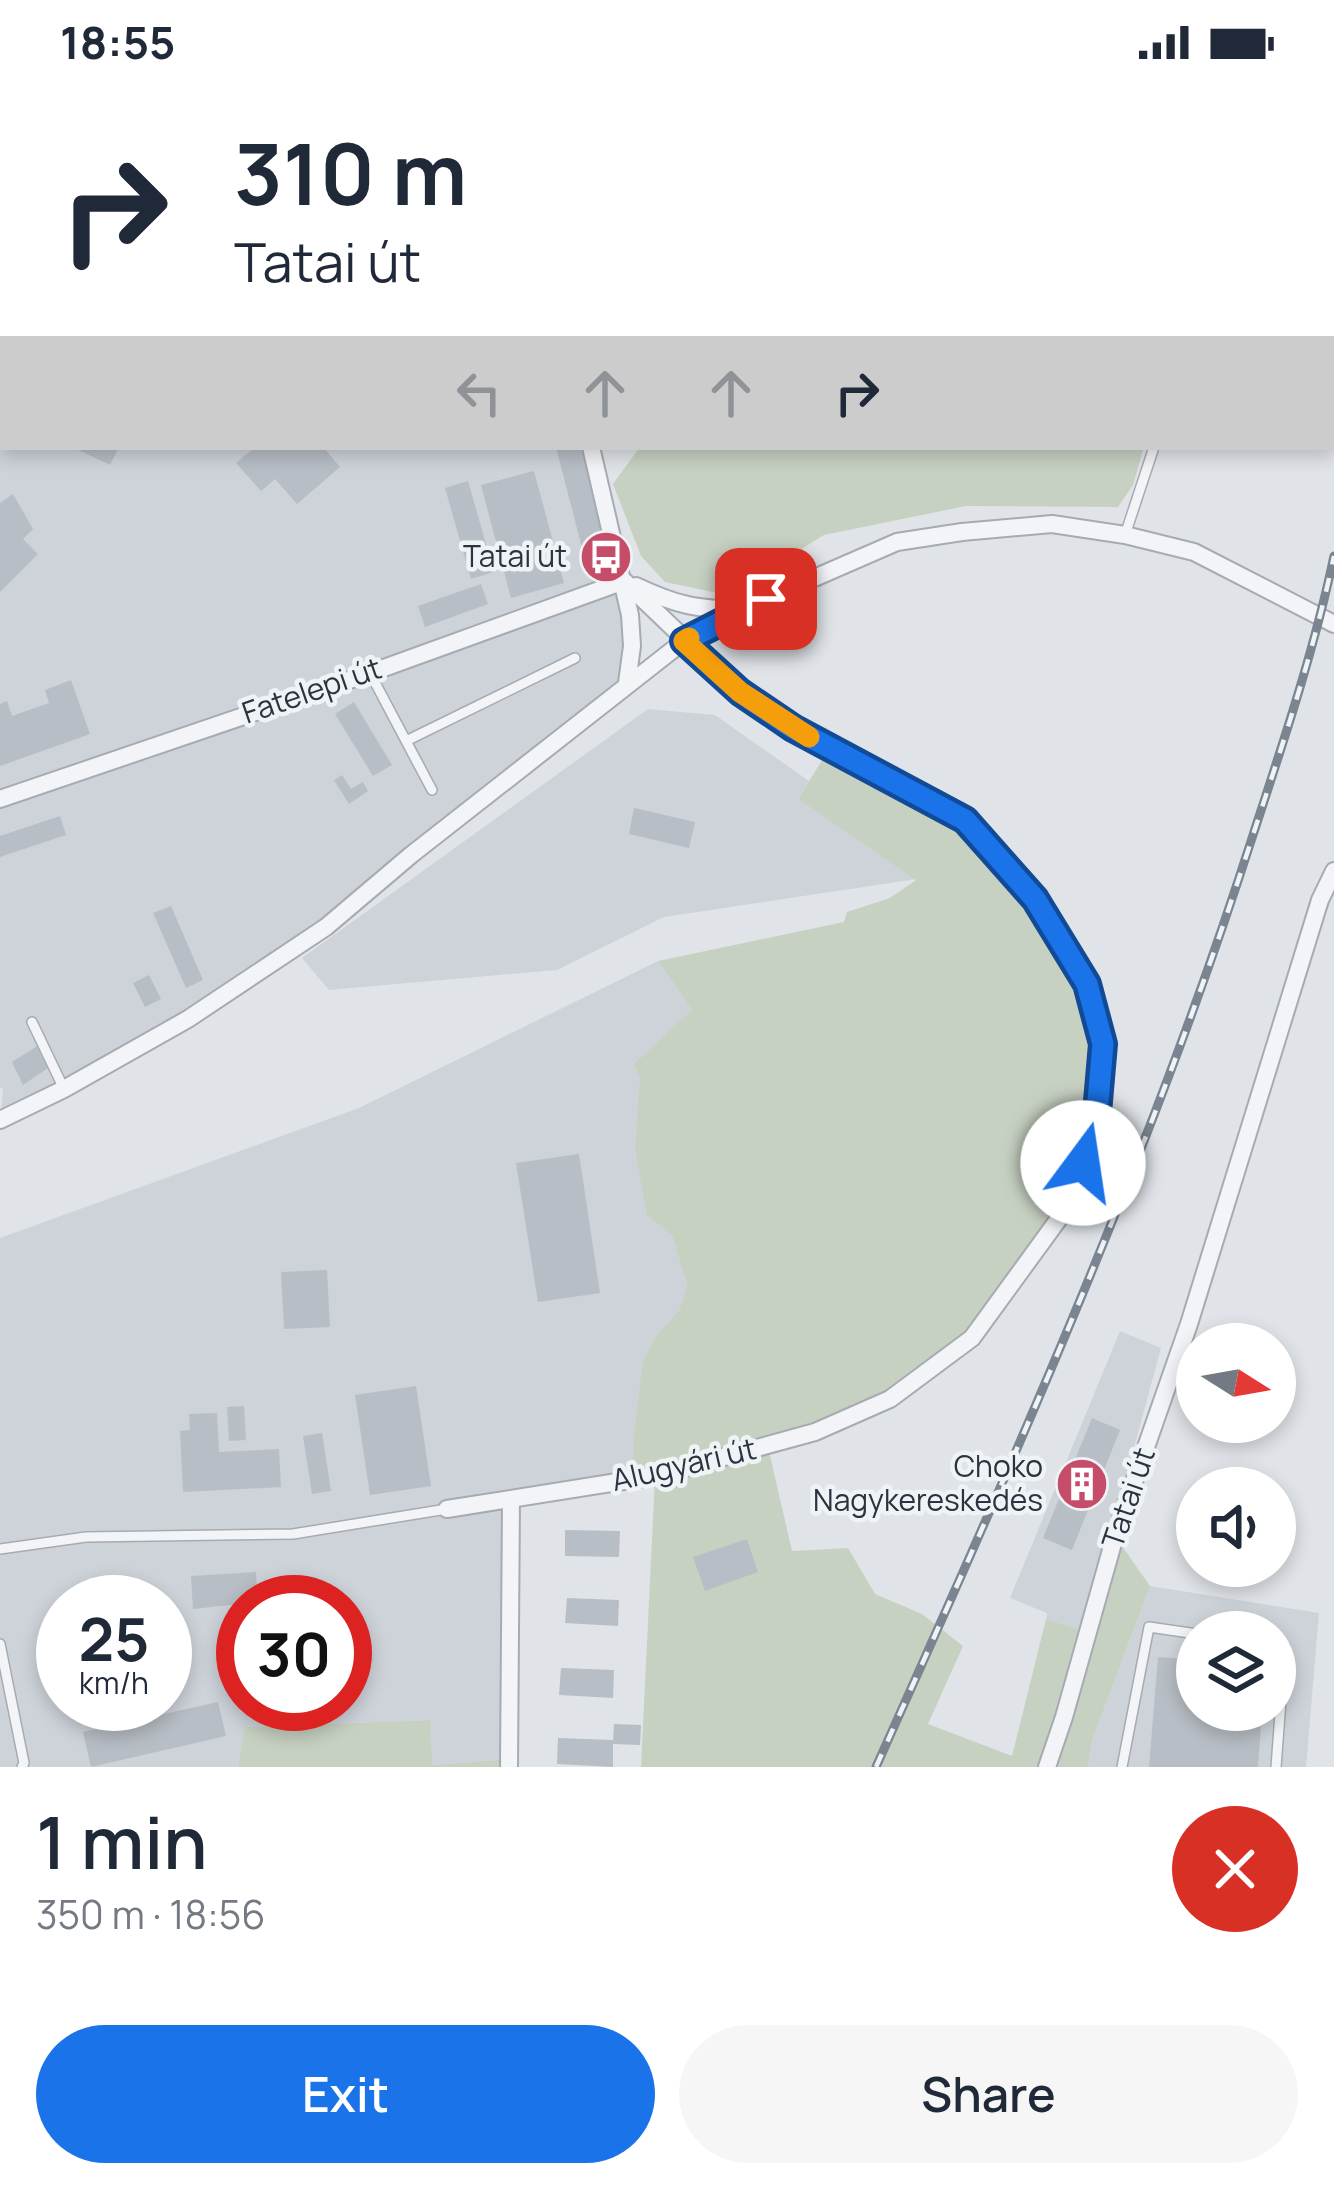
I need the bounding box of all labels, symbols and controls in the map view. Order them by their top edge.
text: 18:55 [60,11,175,73]
text: 310 m [234,115,467,230]
icon: right [36,132,192,288]
text: Tatai út [234,224,421,298]
icon: left [446,360,512,426]
icon: ahead [572,360,638,426]
icon: ahead [698,360,764,426]
icon: right [824,360,890,426]
bus stop icon: Tatai út [578,529,634,585]
place label: Tatai út [463,535,567,576]
pin [715,548,817,650]
icon: arrive [733,566,799,632]
street label: Fatelepi út [236,647,387,733]
position arrow [1020,1100,1146,1226]
north arrow [1176,1323,1296,1443]
map controls [1176,1323,1296,1731]
street label: Alugyári út [607,1427,760,1500]
street label: Tatai út [1091,1442,1164,1553]
place label: Choko Nagykereskedés [813,1445,1043,1520]
building icon: Choko Nagykereskedés [1054,1456,1110,1512]
button: sound [1176,1467,1296,1587]
speed limit sign: 30 [216,1575,372,1731]
text: 25 [79,1597,149,1679]
button: layers [1176,1611,1296,1731]
text: km/h [79,1662,149,1703]
text: 1 min [36,1792,208,1891]
button: close [1172,1806,1298,1932]
text: 350 m · 18:56 [36,1887,265,1941]
button: Exit [36,2025,655,2163]
button: Share [679,2025,1298,2163]

